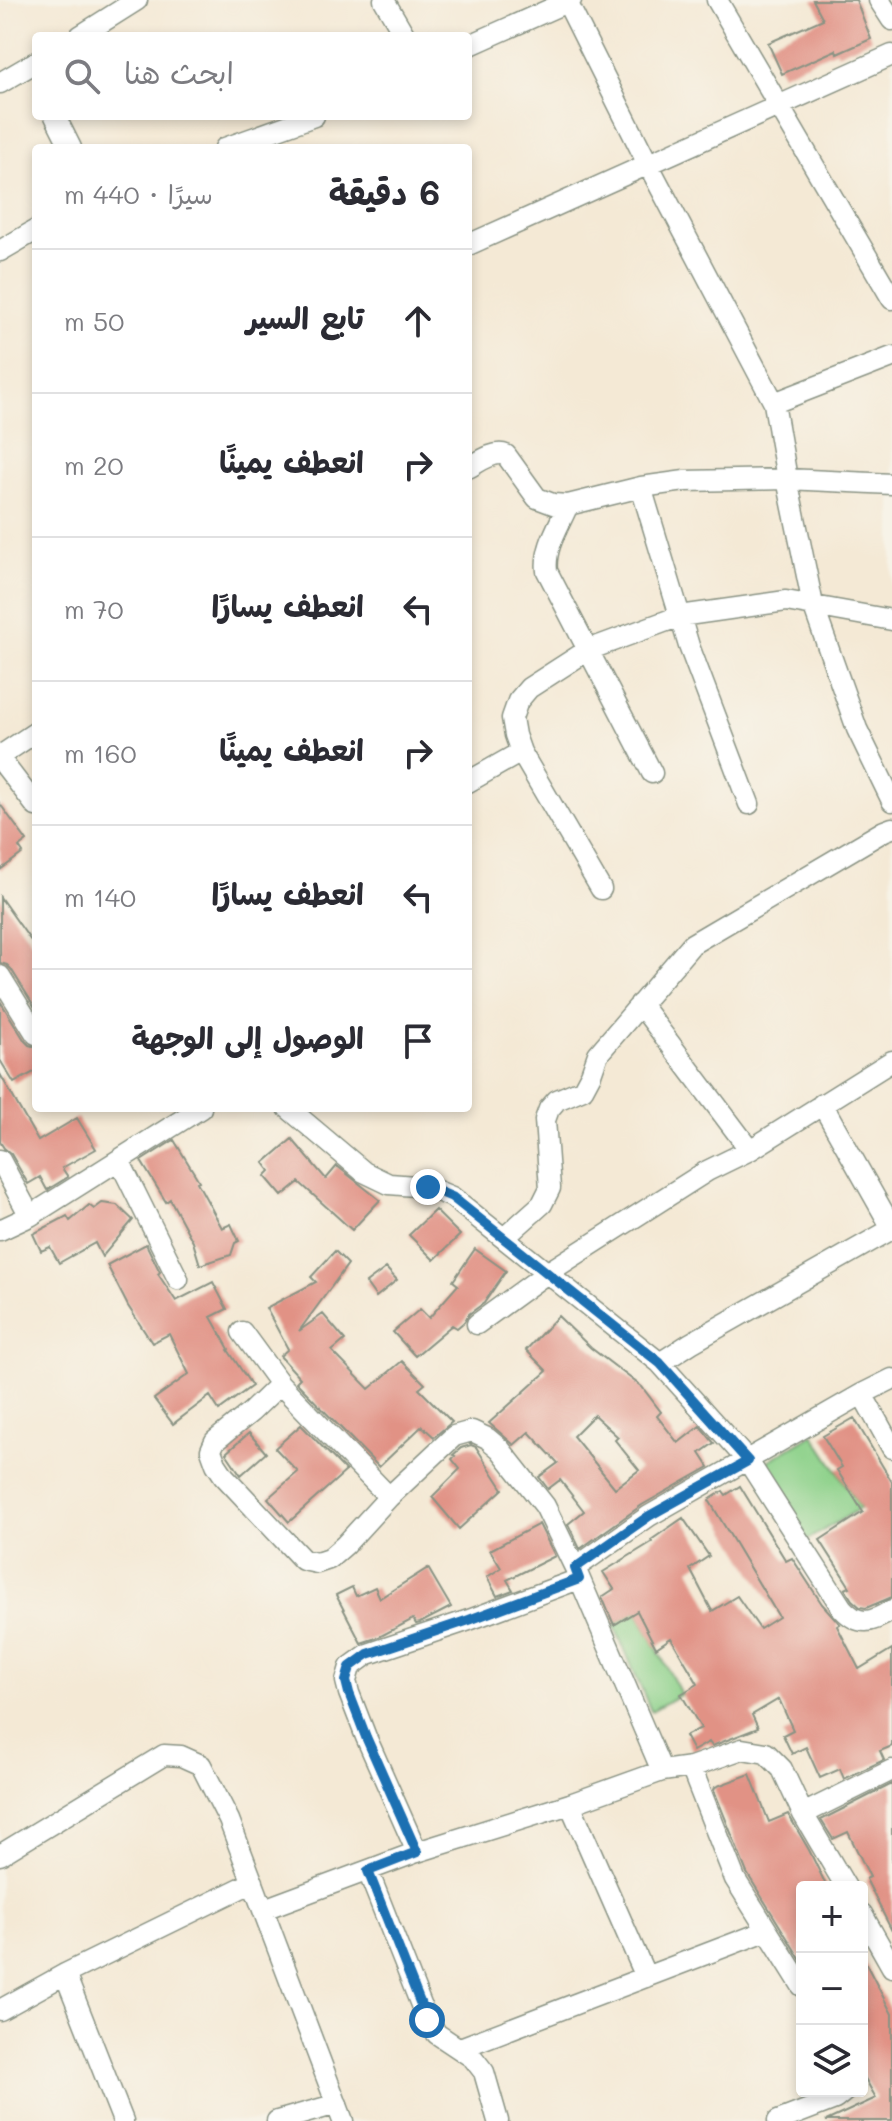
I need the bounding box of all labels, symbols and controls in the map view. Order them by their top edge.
search box [32,32,472,120]
text: ابحث هنا [124,52,234,92]
icon: search [60,54,104,98]
text: 6 دقيقة [329,169,440,214]
text: سيرًا · 440 m [64,177,213,211]
text: تابع السير [246,297,364,337]
icon: ahead [396,299,440,343]
text: 50 m [64,304,124,338]
text: انعطف يمينًا [219,441,364,481]
icon: right [396,443,440,487]
text: 20 m [64,448,124,482]
text: انعطف يسارًا [211,585,364,625]
icon: left [396,587,440,631]
text: 70 m [64,592,124,626]
text: انعطف يمينًا [219,729,364,769]
icon: right [396,731,440,775]
text: 160 m [64,736,136,770]
text: انعطف يسارًا [211,873,364,913]
icon: left [396,875,440,919]
text: 140 m [64,880,136,914]
text: الوصول إلى الوجهة [131,1017,364,1057]
icon: arrive [396,1019,440,1063]
route end [410,1169,446,1205]
map controls [796,1881,868,2097]
button: + [796,1881,868,1953]
button: − [796,1953,868,2025]
route start [409,2002,445,2038]
button: layers [796,2025,868,2097]

